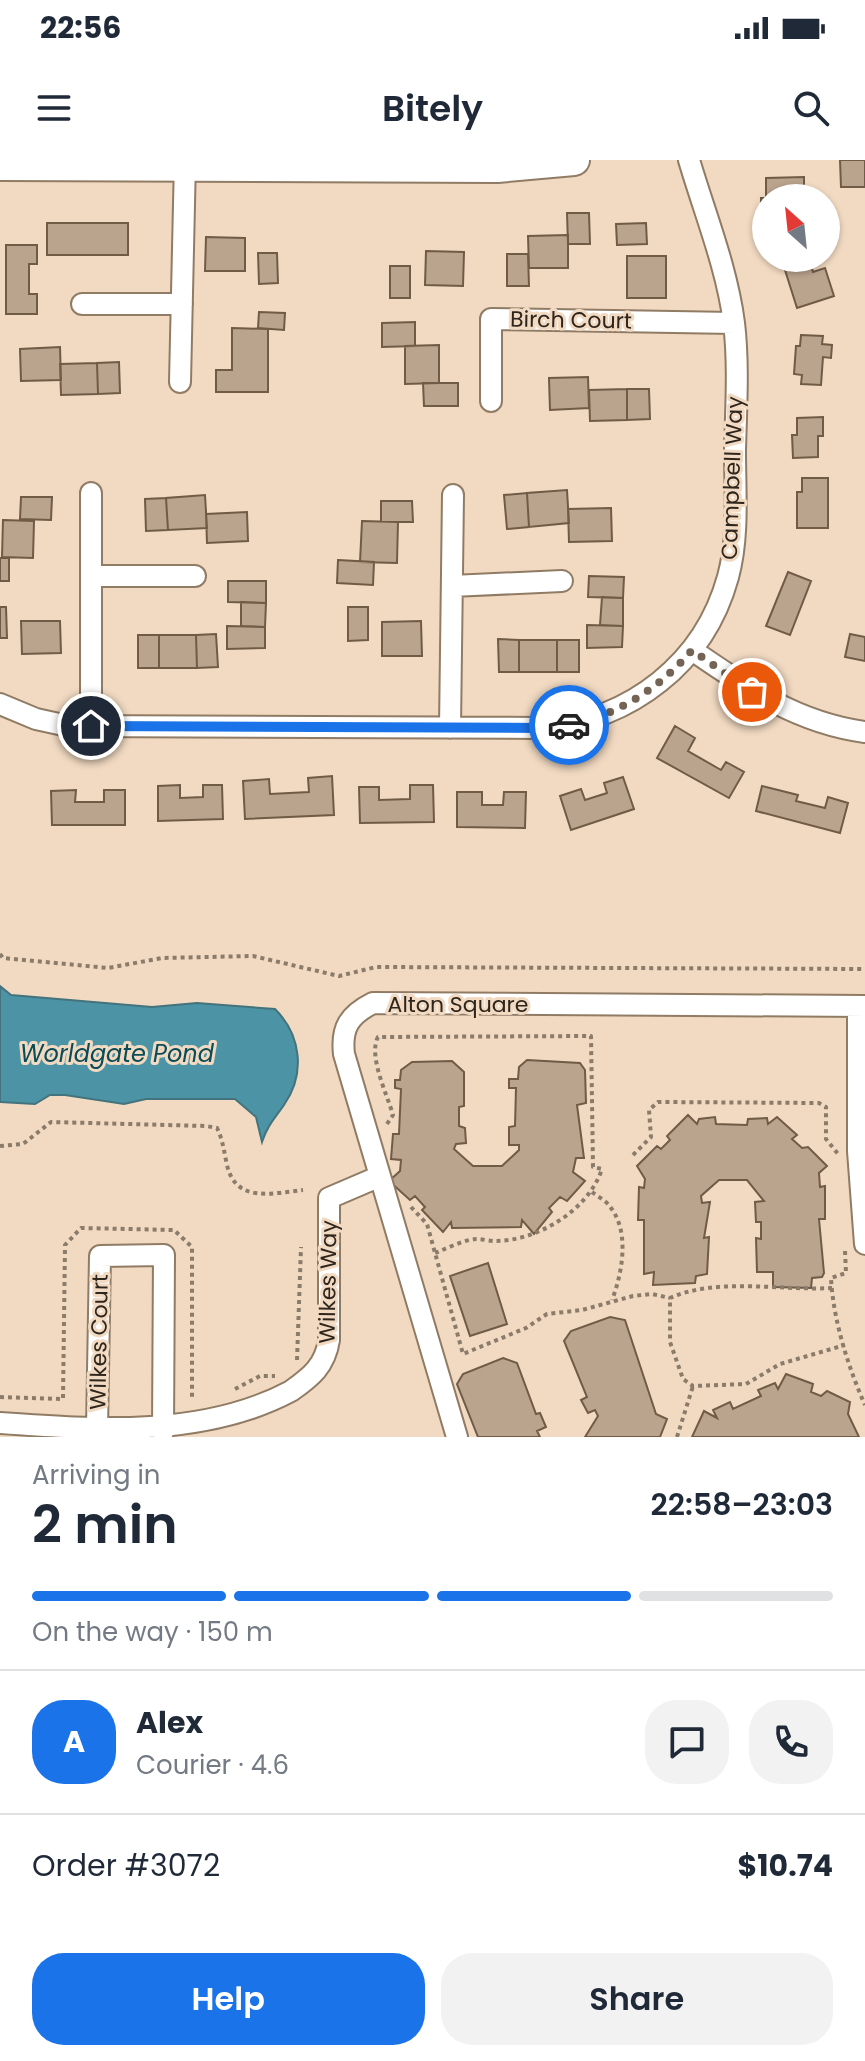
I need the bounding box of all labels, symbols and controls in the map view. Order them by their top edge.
text: 22:56 [40,6,121,49]
text: Bitely [382,83,483,134]
icon: menu [32,86,76,130]
icon: search [789,86,833,130]
north arrow [752,184,840,272]
map controls [752,184,840,272]
street label: Birch Court [510,303,632,337]
street label: Campbell Way [714,395,750,560]
pin [718,658,786,726]
icon: bag [730,670,774,714]
courier [529,685,609,765]
pin [57,692,125,760]
icon: car [547,703,591,747]
icon: home [69,704,113,748]
street label: Alton Square [388,989,528,1020]
water label: Worldgate Pond [20,1037,215,1070]
street label: Wilkes Way [311,1219,345,1344]
street label: Wilkes Court [82,1274,116,1410]
text: Arriving in [32,1457,161,1493]
text: 22:58–23:03 [651,1483,833,1526]
text: 2 min [32,1488,178,1561]
text: On the way · 150 m [32,1614,273,1650]
button: chat [645,1700,729,1784]
button: phone [749,1700,833,1784]
text: Alex [136,1701,203,1744]
text: A [63,1720,85,1763]
text: Courier · 4.6 [136,1747,289,1783]
text: Order #3072 [32,1844,220,1887]
text: $10.74 [738,1844,833,1887]
button: Help [32,1953,425,2045]
button: Share [441,1953,833,2045]

